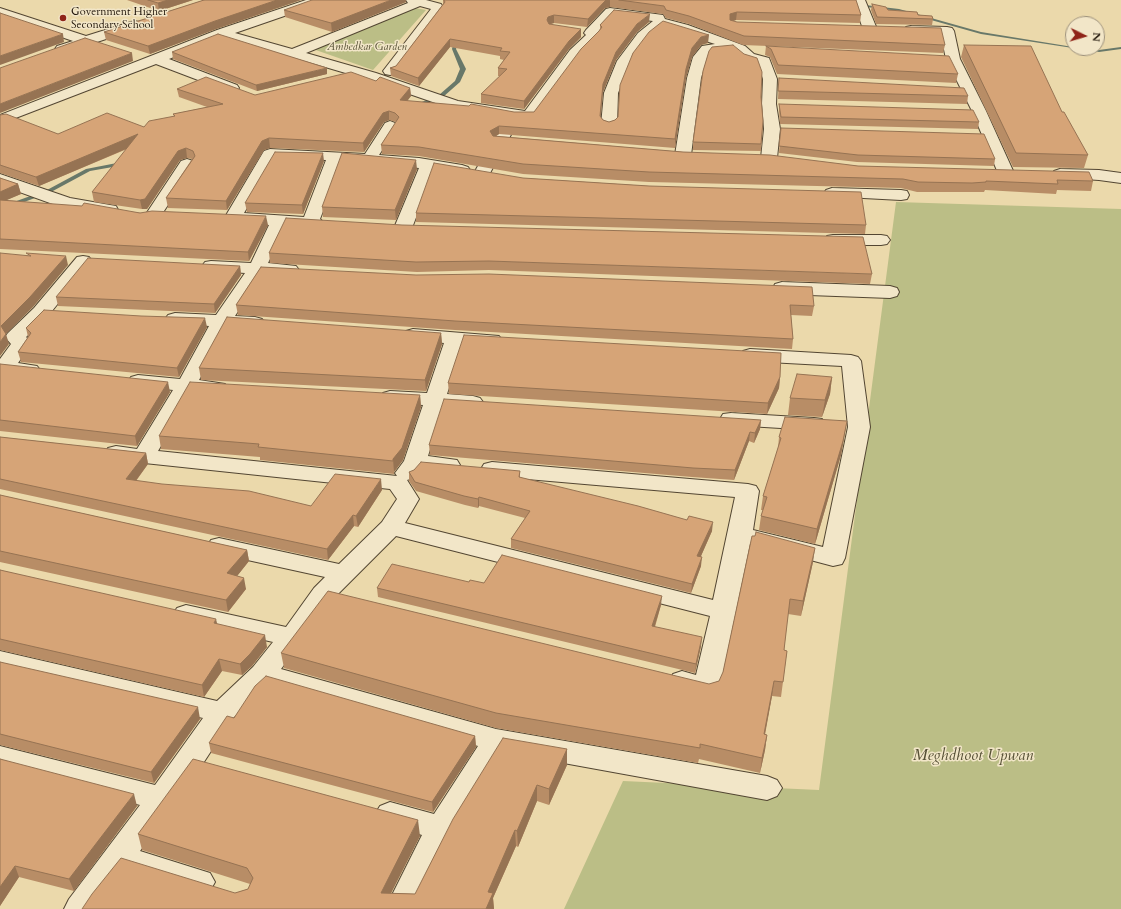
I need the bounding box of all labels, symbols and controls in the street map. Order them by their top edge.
place label: Government Higher Secondary School [71,5,167,31]
marker: Government Higher Secondary School [58,13,68,23]
north arrow [1065,16,1105,56]
text: N [1089,32,1104,42]
park label: Ambedkar Garden [327,40,407,54]
park label: Meghdhoot Upwan [913,746,1033,766]

